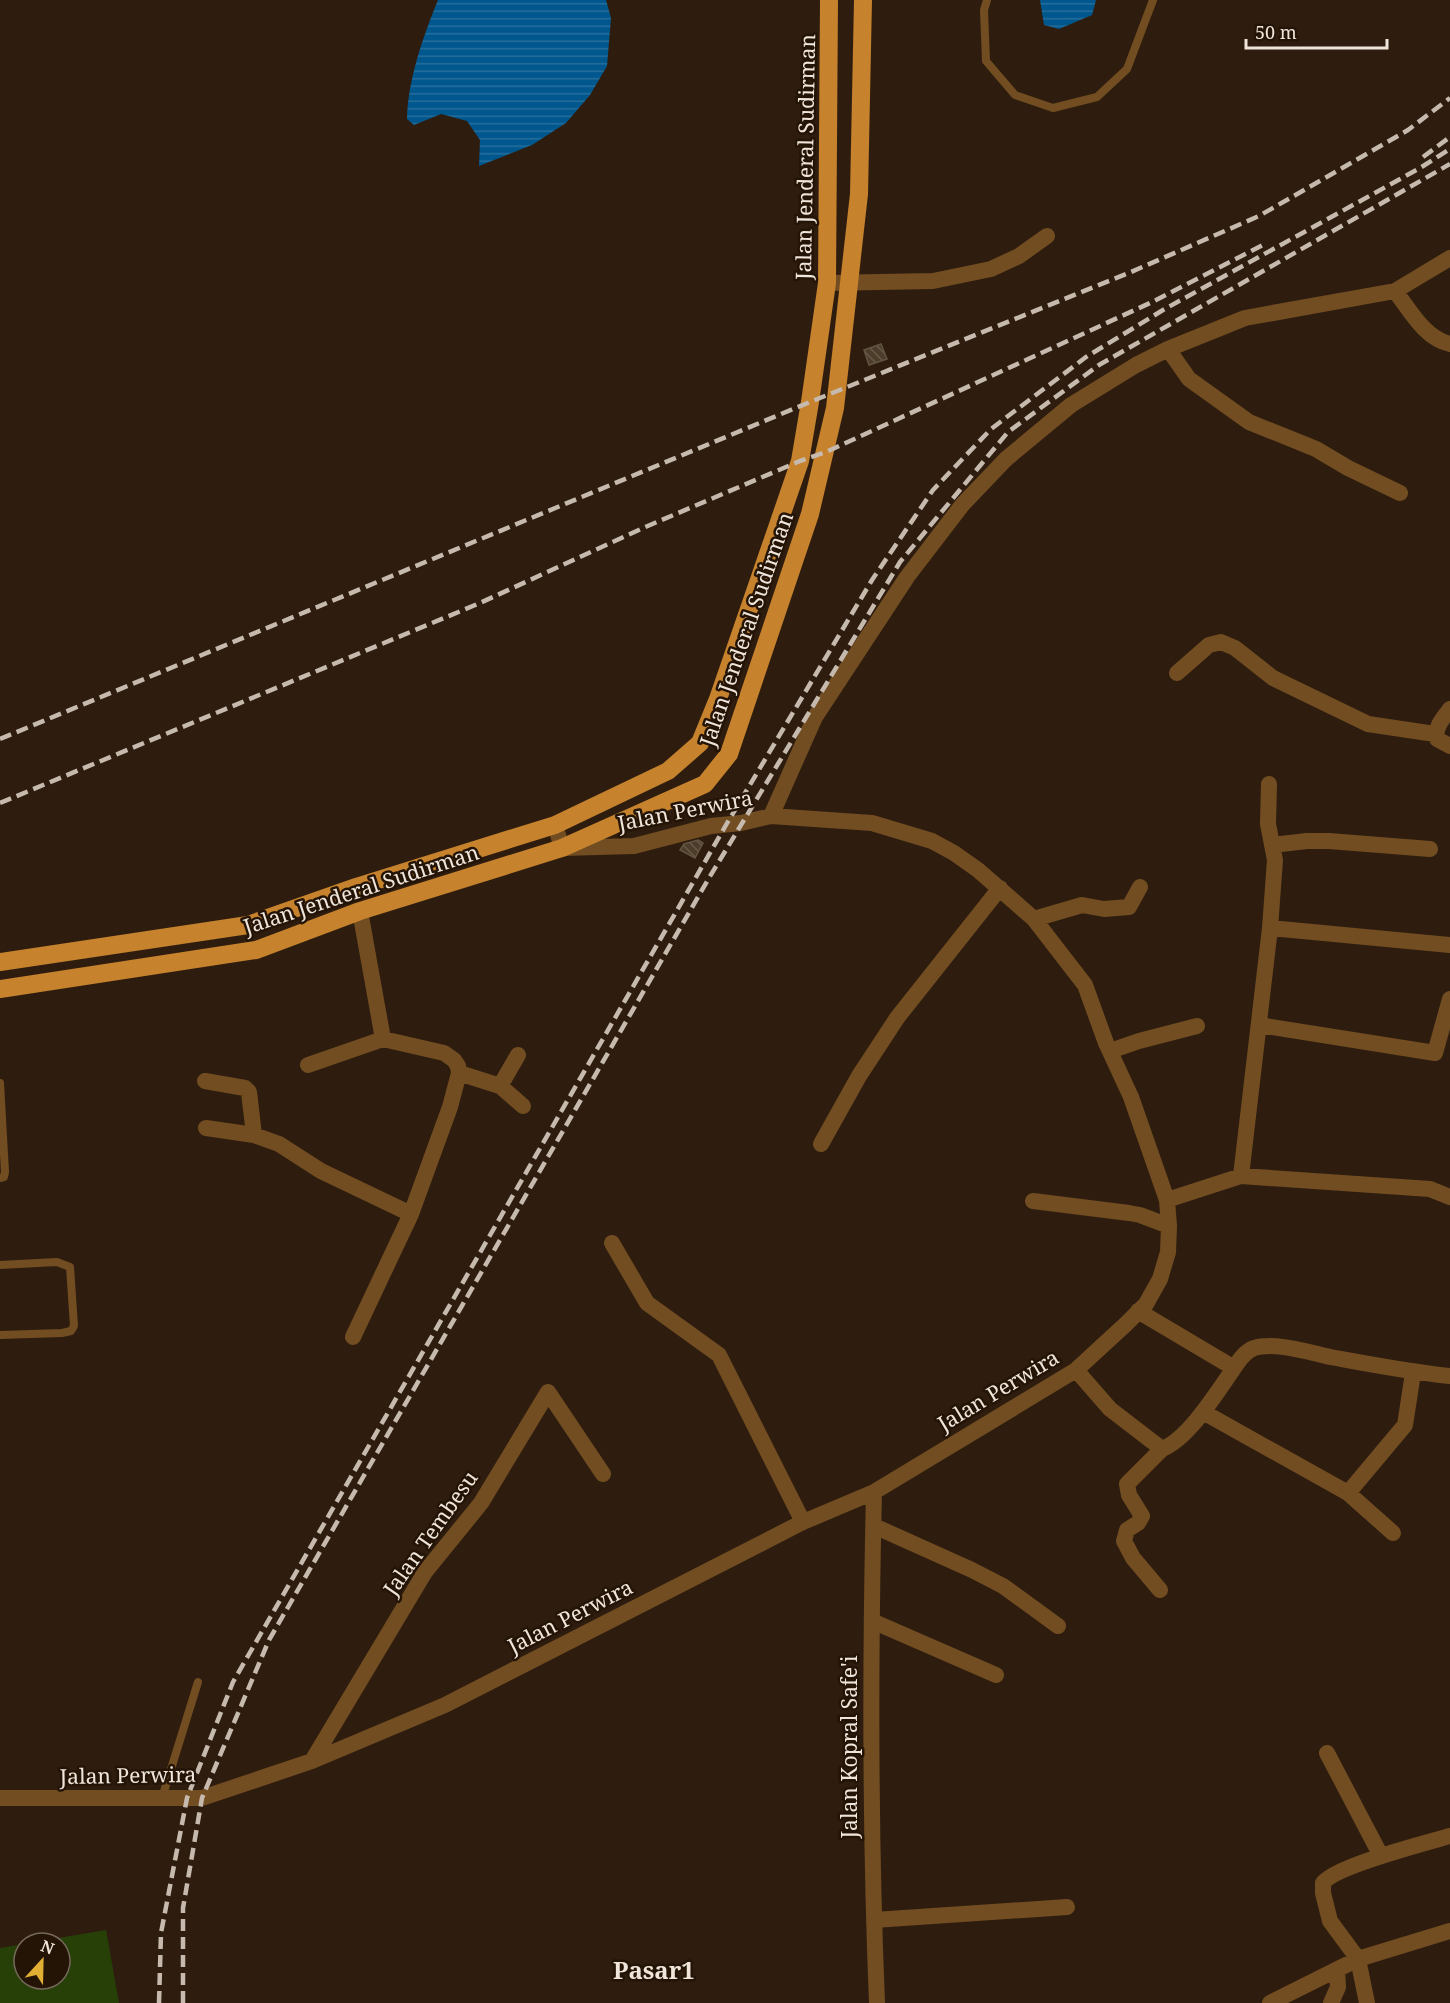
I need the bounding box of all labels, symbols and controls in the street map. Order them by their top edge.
scale bar [1246,12,1387,50]
text: 50 m [1255,20,1297,44]
street label: Jalan Jenderal Sudirman [789,34,821,281]
street label: Jalan Jenderal Sudirman [692,508,799,751]
street label: Jalan Perwira [614,783,755,837]
street label: Jalan Jenderal Sudirman [239,838,482,941]
street label: Jalan Perwira [931,1343,1064,1438]
street label: Jalan Tembesu [376,1465,483,1602]
street label: Jalan Perwira [502,1573,637,1660]
street label: Jalan Kopral Safe'i [835,1655,863,1839]
street label: Jalan Perwira [58,1760,197,1790]
north arrow [12,1931,72,1991]
text: N [38,1935,58,1960]
district label: Pasar1 [613,1953,695,1986]

